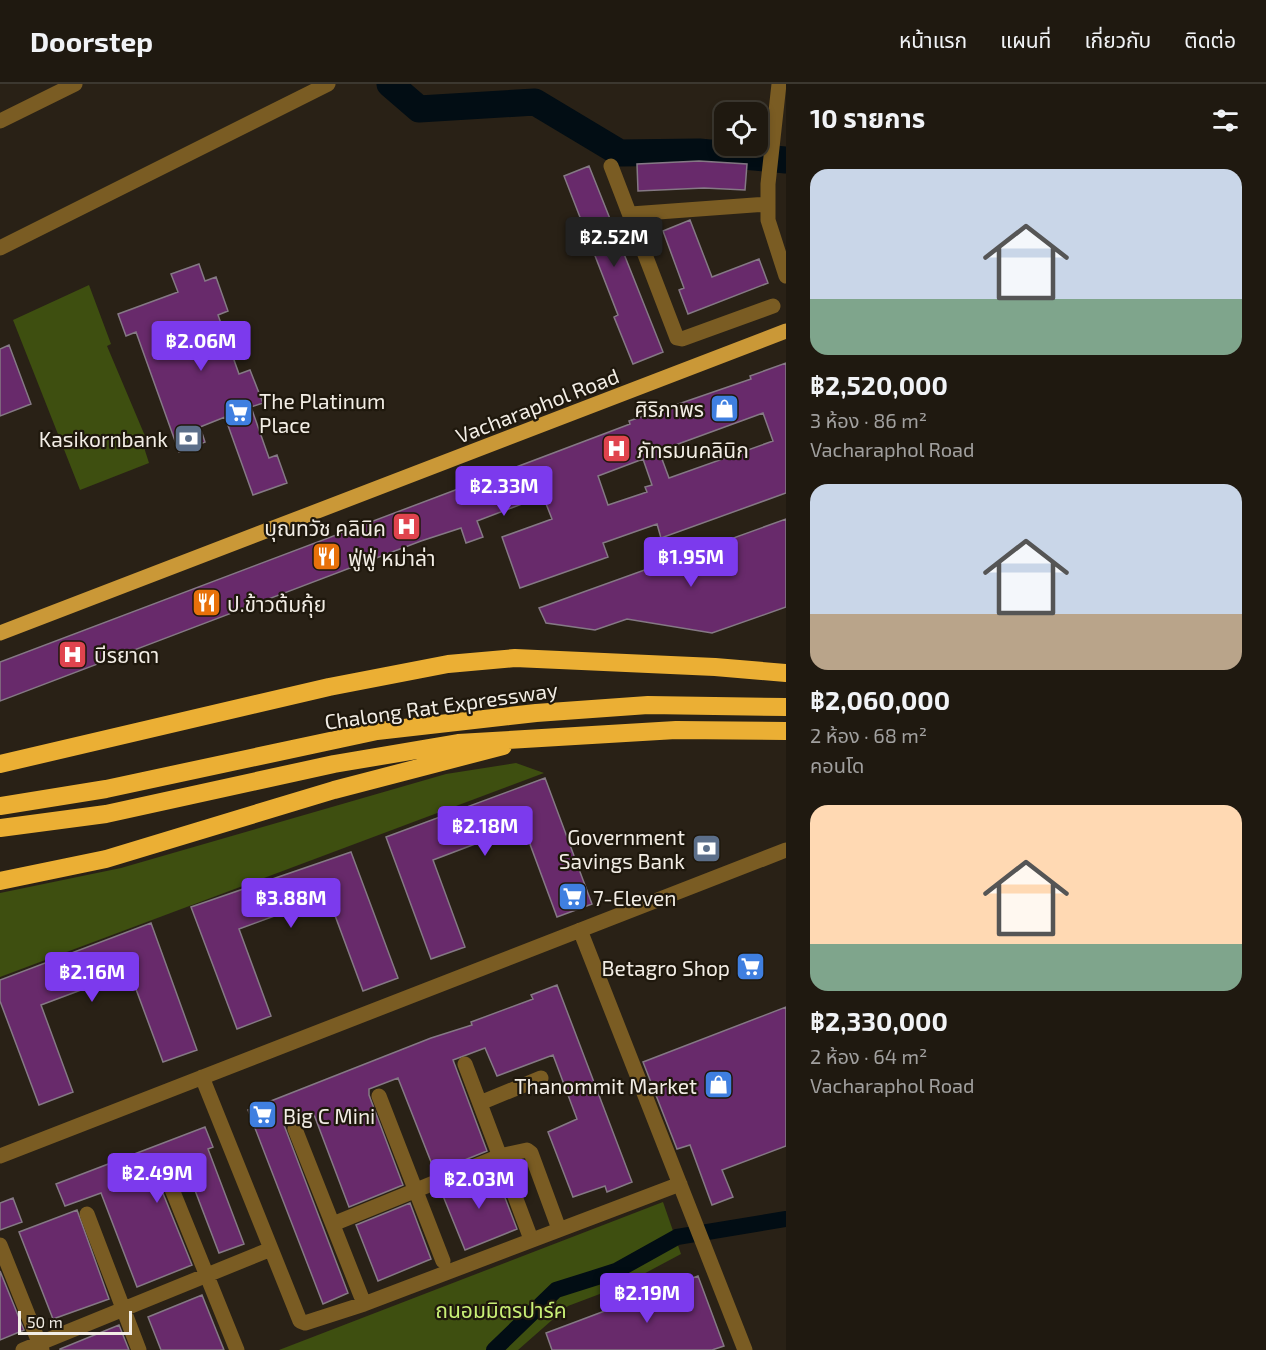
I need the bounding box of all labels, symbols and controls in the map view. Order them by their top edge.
text: Doorstep [30,24,153,58]
text: หน้าแรก [899,27,967,52]
text: แผนที่ [1000,27,1051,52]
text: เกี่ยวกับ [1084,27,1151,52]
text: ติดต่อ [1184,27,1236,52]
map controls [714,102,768,156]
button: locate [714,102,768,156]
text: 10 รายการ [810,102,925,133]
icon: filters [1209,104,1242,137]
icon: home [972,208,1080,316]
pin: ฿2.52M [565,217,663,268]
text: ฿2.52M [579,224,649,248]
pin: ฿2.06M [152,321,250,372]
text: ฿2.06M [166,328,236,352]
street label: Vacharaphol Road [452,362,622,448]
text: ฿2,520,000 [810,369,948,400]
place label: The Platinum Place [259,388,385,437]
shop icon: ศิริภาพร [709,392,741,424]
supermarket icon: The Platinum Place [222,396,254,428]
place label: ศิริภาพร [635,396,704,421]
text: 3 ห้อง · 86 m² [810,408,927,432]
bank icon: Kasikornbank [173,422,205,454]
place label: Kasikornbank [39,426,168,451]
hospital icon: ภัทรมนคลินิก [600,433,632,465]
place label: ภัทรมนคลินิก [637,437,749,462]
text: Vacharaphol Road [810,437,975,461]
pin: ฿2.33M [455,466,553,517]
text: ฿2.33M [469,473,539,497]
hospital icon: บุณทวัช คลินิค [391,511,423,543]
place label: บุณทวัช คลินิค [264,515,386,542]
icon: home [972,523,1080,631]
pin: ฿1.95M [642,537,740,588]
restaurant icon: ฟู่ฟู่ หม่าล่า [311,541,343,573]
text: ฿1.95M [658,544,724,568]
place label: ฟู่ฟู่ หม่าล่า [348,545,436,572]
restaurant icon: ป.ข้าวต้มกุ้ย [190,587,222,619]
place label: ป.ข้าวต้มกุ้ย [227,591,326,618]
hospital icon: บีรยาดา [57,638,89,670]
place label: บีรยาดา [94,642,159,667]
street label: Chalong Rat Expressway [323,676,559,734]
text: ฿2,060,000 [810,684,950,715]
text: 2 ห้อง · 68 m² [810,723,927,747]
text: คอนโด [810,753,864,777]
pin: ฿2.18M [436,806,534,857]
text: ฿2.18M [452,813,518,837]
place label: Government Savings Bank [559,824,685,873]
bank icon: Government Savings Bank [690,832,722,864]
icon: home [972,844,1080,952]
pin: ฿3.88M [242,878,340,929]
supermarket icon: 7-Eleven [556,881,588,913]
text: ฿3.88M [255,885,327,909]
place label: 7-Eleven [593,885,676,910]
supermarket icon: Betagro Shop [735,951,767,983]
pin: ฿2.16M [43,952,141,1003]
place label: Betagro Shop [602,955,730,980]
text: ฿2.16M [59,959,125,983]
text: ฿2,330,000 [810,1005,948,1036]
text: 2 ห้อง · 64 m² [810,1044,927,1068]
shop icon: Thanommit Market [702,1069,734,1101]
place label: Thanommit Market [514,1073,697,1098]
text: Vacharaphol Road [810,1073,975,1097]
supermarket icon: Big C Mini [246,1099,278,1131]
place label: Big C Mini [283,1103,375,1128]
pin: ฿2.49M [108,1153,206,1204]
pin: ฿2.03M [430,1159,528,1210]
text: ฿2.49M [122,1160,192,1184]
text: ฿2.03M [444,1166,514,1190]
pin: ฿2.19M [598,1273,696,1324]
text: ฿2.19M [614,1280,680,1304]
park label: ถนอมมิตรปาร์ค [435,1297,567,1322]
scale bar [18,1308,132,1336]
text: 50 m [27,1312,63,1331]

